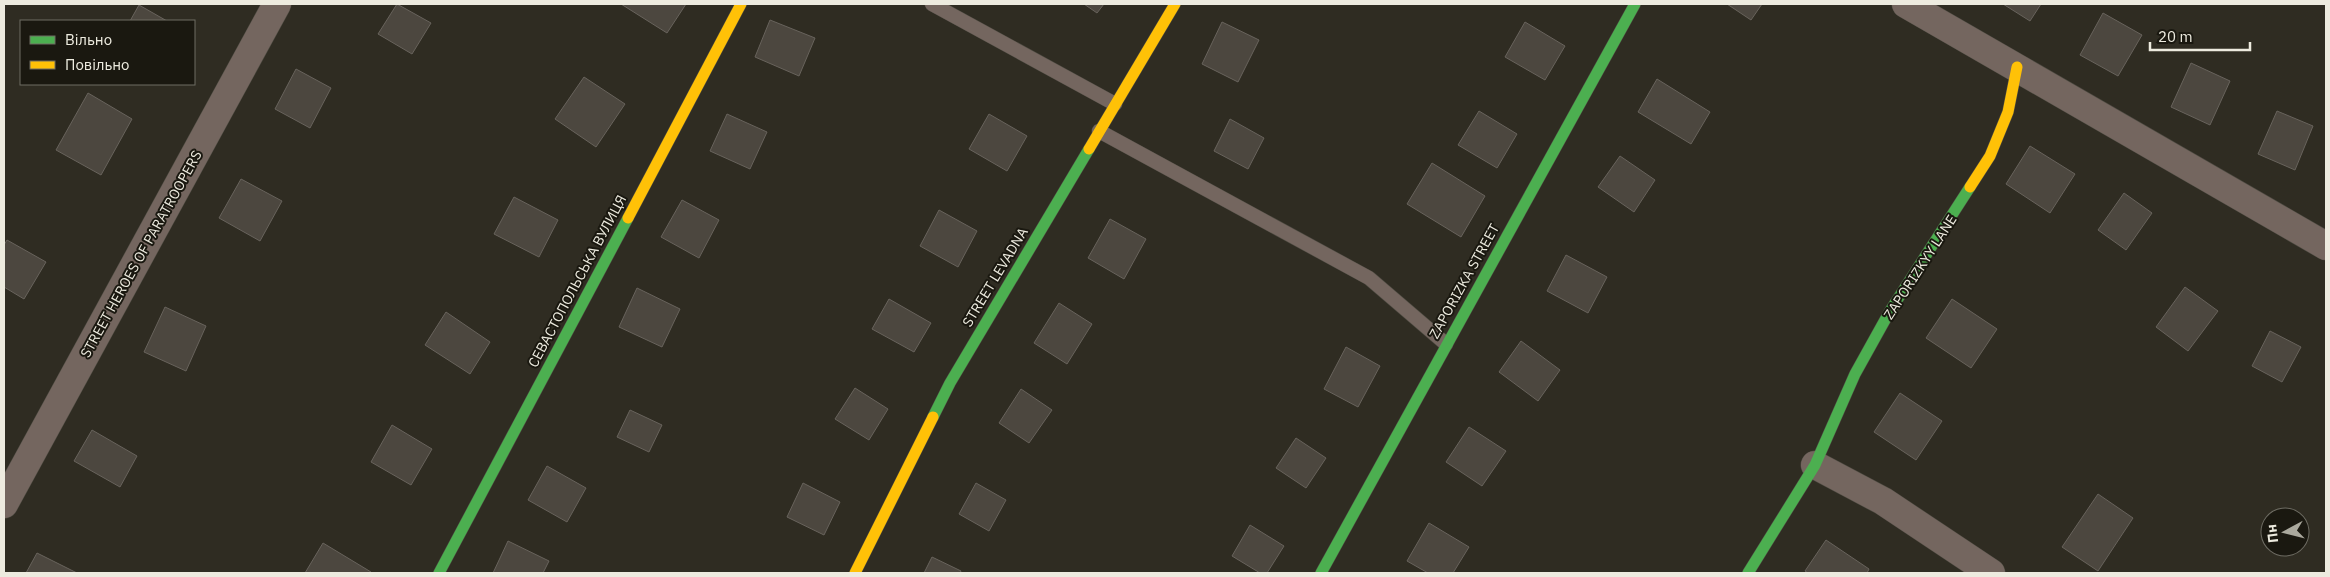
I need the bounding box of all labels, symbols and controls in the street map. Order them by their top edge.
legend [20,20,195,85]
scale bar [2150,20,2250,52]
text: 20 m [2158,27,2193,46]
text: Вільно [65,30,112,49]
text: Повільно [65,55,129,74]
street label: STREET HEROES OF PARATROOPERS [76,147,206,361]
street label: СЕВАСТОПОЛЬСЬКА ВУЛИЦЯ [524,192,630,370]
street label: ZAPORIZKYY LANE [1879,211,1961,323]
street label: ZAPORIZKA STREET [1425,220,1503,342]
street label: STREET LEVADNA [958,224,1032,330]
north arrow [2260,507,2310,557]
text: Пн [2262,523,2282,544]

